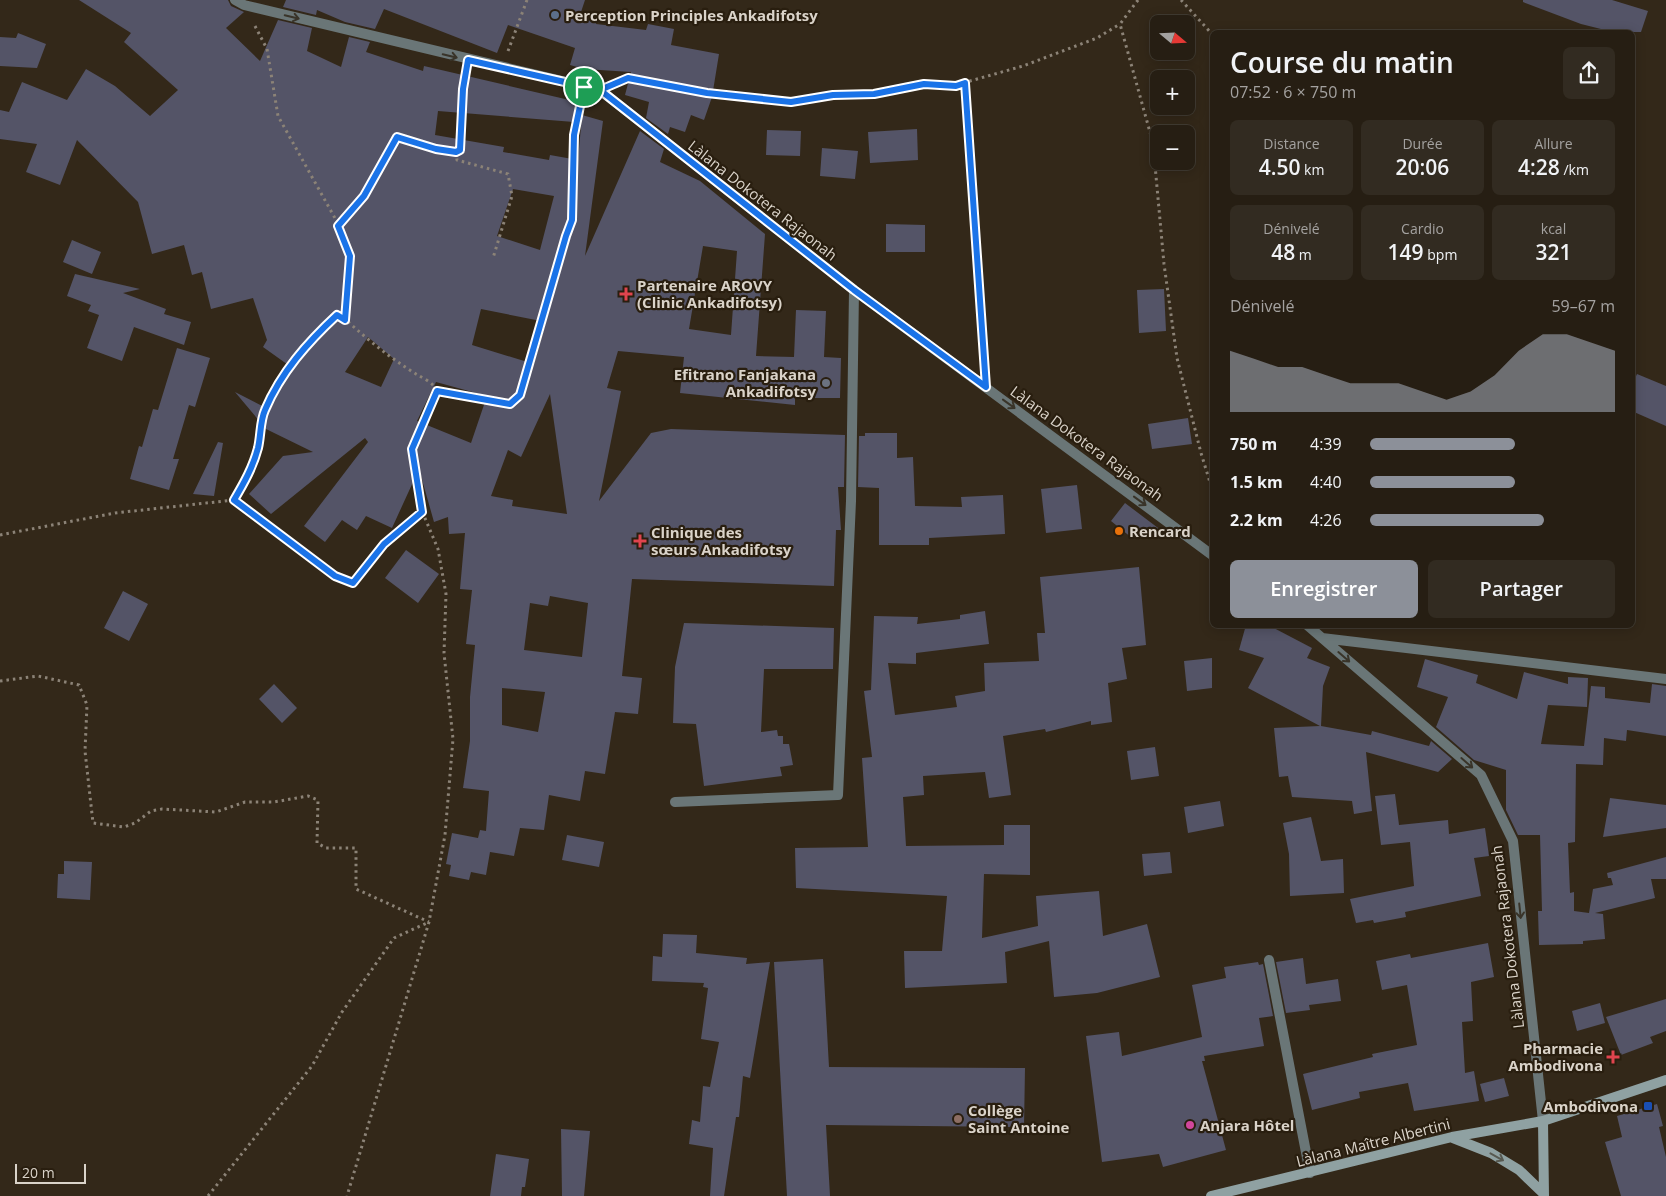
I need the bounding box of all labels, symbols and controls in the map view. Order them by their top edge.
place label: Perception Principles Ankadifotsy [565,5,818,25]
marker: Perception Principles Ankadifotsy [549,9,561,21]
one-way arrow [283,13,299,22]
north arrow [1150,15,1195,60]
map controls [1150,15,1195,170]
text: Course du matin [1230,43,1454,81]
button: share [1563,47,1615,99]
one-way arrow [441,52,457,61]
pin [563,66,605,108]
button: + [1150,70,1195,115]
icon: arrive [570,73,598,101]
text: 07:52 · 6 × 750 m [1230,81,1356,103]
button: − [1150,125,1195,170]
text: Distance [1263,134,1320,153]
text: Durée [1402,134,1443,153]
text: Allure [1534,134,1573,153]
street label: Làlana Dokotera Rajaonah [684,135,842,265]
text: 4.50 [1259,153,1300,181]
text: 20:06 [1396,153,1449,181]
text: 4:28 [1518,153,1560,181]
text: km [1300,160,1324,179]
text: /km [1560,160,1589,179]
text: Dénivelé [1263,219,1320,238]
text: Cardio [1401,219,1444,238]
text: kcal [1541,219,1566,238]
text: 48 [1271,238,1295,266]
text: 149 [1388,238,1424,266]
text: 321 [1535,238,1572,266]
text: m [1295,245,1312,264]
text: bpm [1424,245,1457,264]
place label: Partenaire AROVY (Clinic Ankadifotsy) [637,275,782,312]
marker: Partenaire AROVY (Clinic Ankadifotsy) [619,287,633,301]
text: Dénivelé [1230,295,1294,317]
text: 59–67 m [1551,295,1615,317]
place label: Efitrano Fanjakana Ankadifotsy [674,364,816,401]
marker: Efitrano Fanjakana Ankadifotsy [820,377,832,389]
street label: Làlana Dokotera Rajaonah [1007,381,1167,505]
one-way arrow [1002,399,1015,410]
text: 750 m [1230,433,1277,455]
text: 4:39 [1310,433,1342,455]
text: 1.5 km [1230,471,1283,493]
text: 4:40 [1310,471,1342,493]
one-way arrow [1133,496,1147,506]
text: 2.2 km [1230,509,1283,531]
text: 4:26 [1310,509,1342,531]
place label: Rencard [1129,521,1191,541]
place label: Clinique des sœurs Ankadifotsy [651,522,792,559]
marker: Rencard [1113,525,1125,537]
marker: Clinique des sœurs Ankadifotsy [633,534,647,548]
button: Enregistrer [1230,560,1418,618]
button: Partager [1428,560,1615,618]
one-way arrow [1337,651,1350,662]
one-way arrow [1460,757,1473,769]
street label: Làlana Dokotera Rajaonah [1486,844,1528,1030]
one-way arrow [1515,903,1525,919]
place label: Pharmacie Ambodivona [1508,1038,1603,1075]
marker: Pharmacie Ambodivona [1607,1051,1619,1063]
place label: Ambodivona [1543,1096,1638,1116]
place label: Collège Saint Antoine [968,1100,1070,1137]
marker: Ambodivona [1642,1100,1654,1112]
marker: Collège Saint Antoine [952,1113,964,1125]
street label: Làlana Maître Albertini [1294,1113,1452,1171]
place label: Anjara Hôtel [1200,1115,1294,1135]
marker: Anjara Hôtel [1184,1119,1196,1131]
one-way arrow [1489,1152,1504,1162]
scale bar [15,1161,86,1184]
text: 20 m [22,1163,55,1182]

